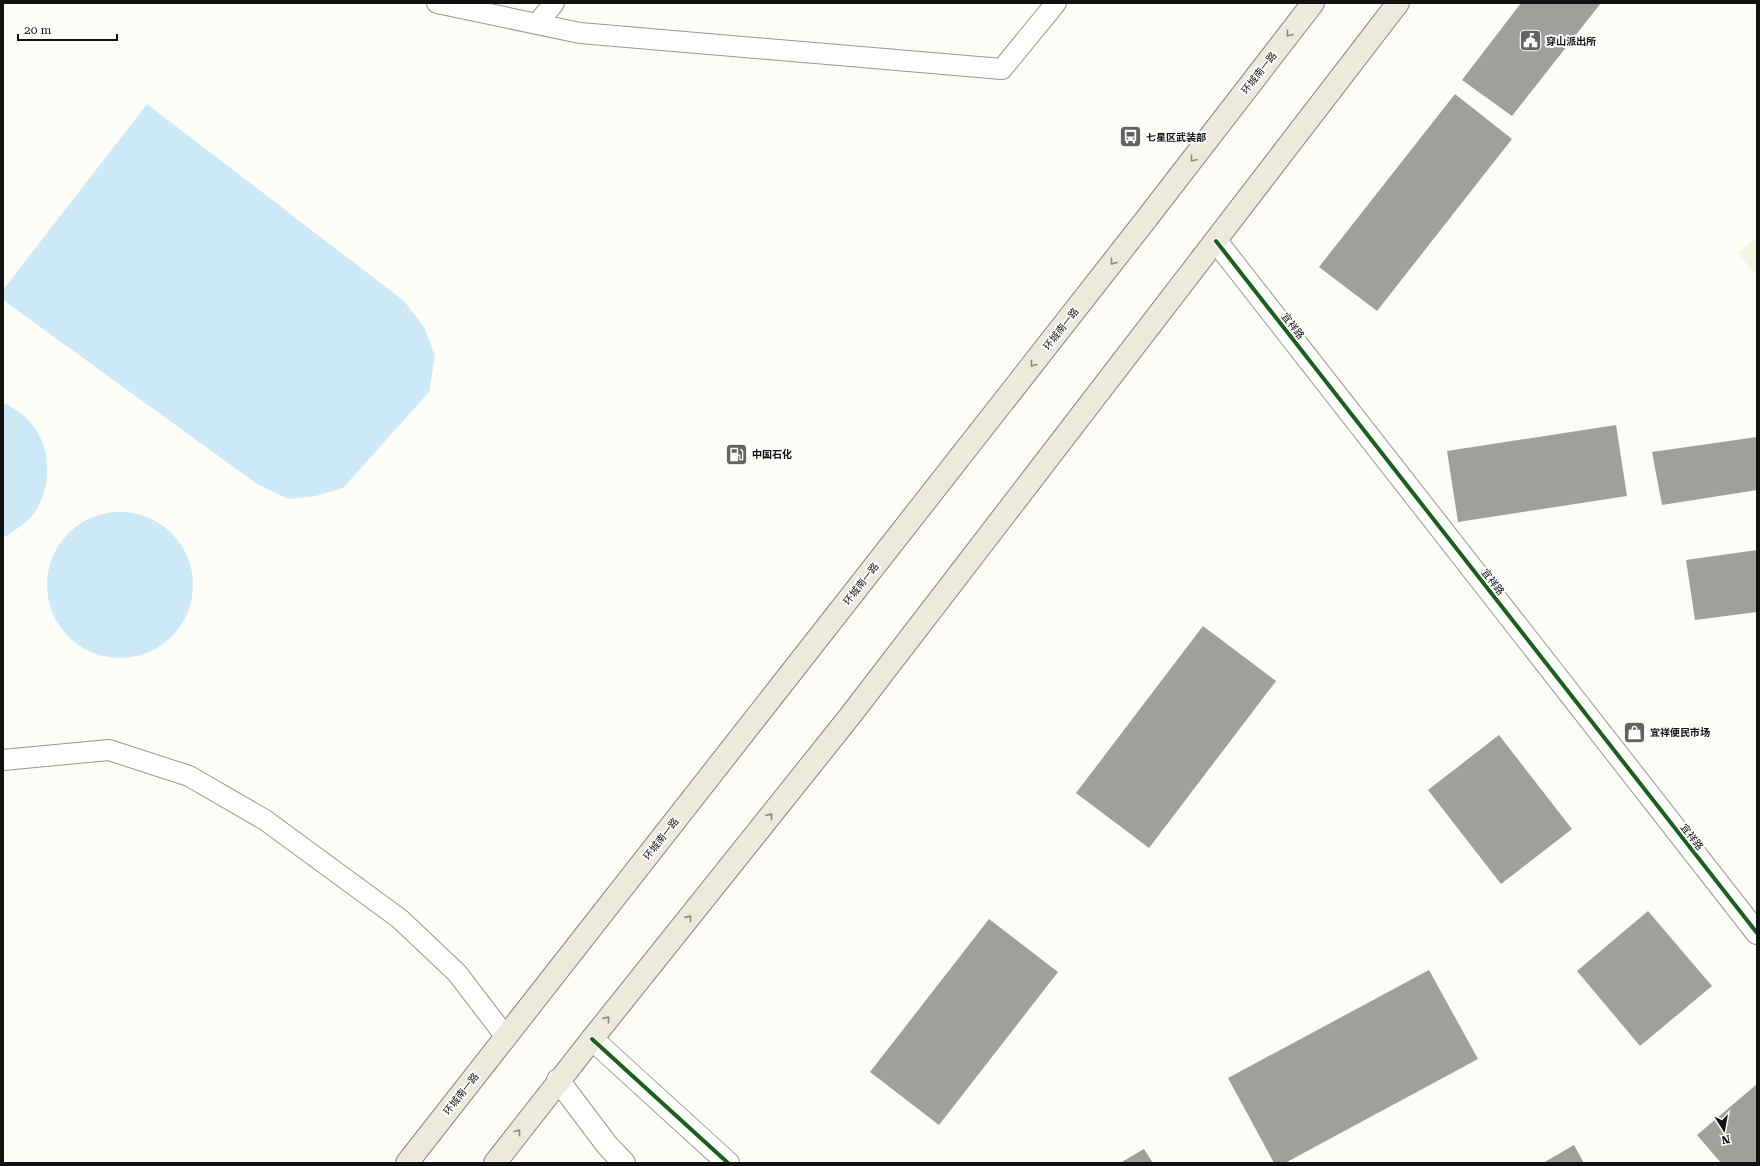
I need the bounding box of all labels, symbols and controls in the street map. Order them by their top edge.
scale bar [18,16,117,42]
text: 20 m [24,23,51,37]
public building icon: 穿山派出所 [1518,28,1544,54]
one-way arrow [1287,29,1294,36]
place label: 穿山派出所 [1546,36,1596,47]
street label: 环城南一路 [1239,50,1279,96]
bus stop icon: 七星区武装部 [1117,124,1143,150]
place label: 七星区武装部 [1146,132,1206,143]
one-way arrow [1191,155,1198,162]
one-way arrow [1111,258,1118,265]
street label: 环城南一路 [1041,306,1081,352]
street label: 宜祥路 [1279,311,1307,341]
one-way arrow [1031,360,1038,367]
fuel station icon: 中国石化 [724,441,750,467]
place label: 中国石化 [752,448,792,460]
street label: 环城南一路 [841,561,881,607]
street label: 宜祥路 [1479,567,1507,597]
shop icon: 宜祥便民市场 [1622,719,1648,745]
place label: 宜祥便民市场 [1650,727,1710,738]
one-way arrow [765,814,772,821]
street label: 环城南一路 [641,816,681,862]
street label: 宜祥路 [1678,822,1706,852]
one-way arrow [684,915,691,922]
one-way arrow [603,1016,610,1023]
street label: 环城南一路 [441,1071,481,1117]
north arrow [1704,1110,1744,1150]
one-way arrow [514,1130,521,1137]
text: N [1720,1132,1731,1147]

